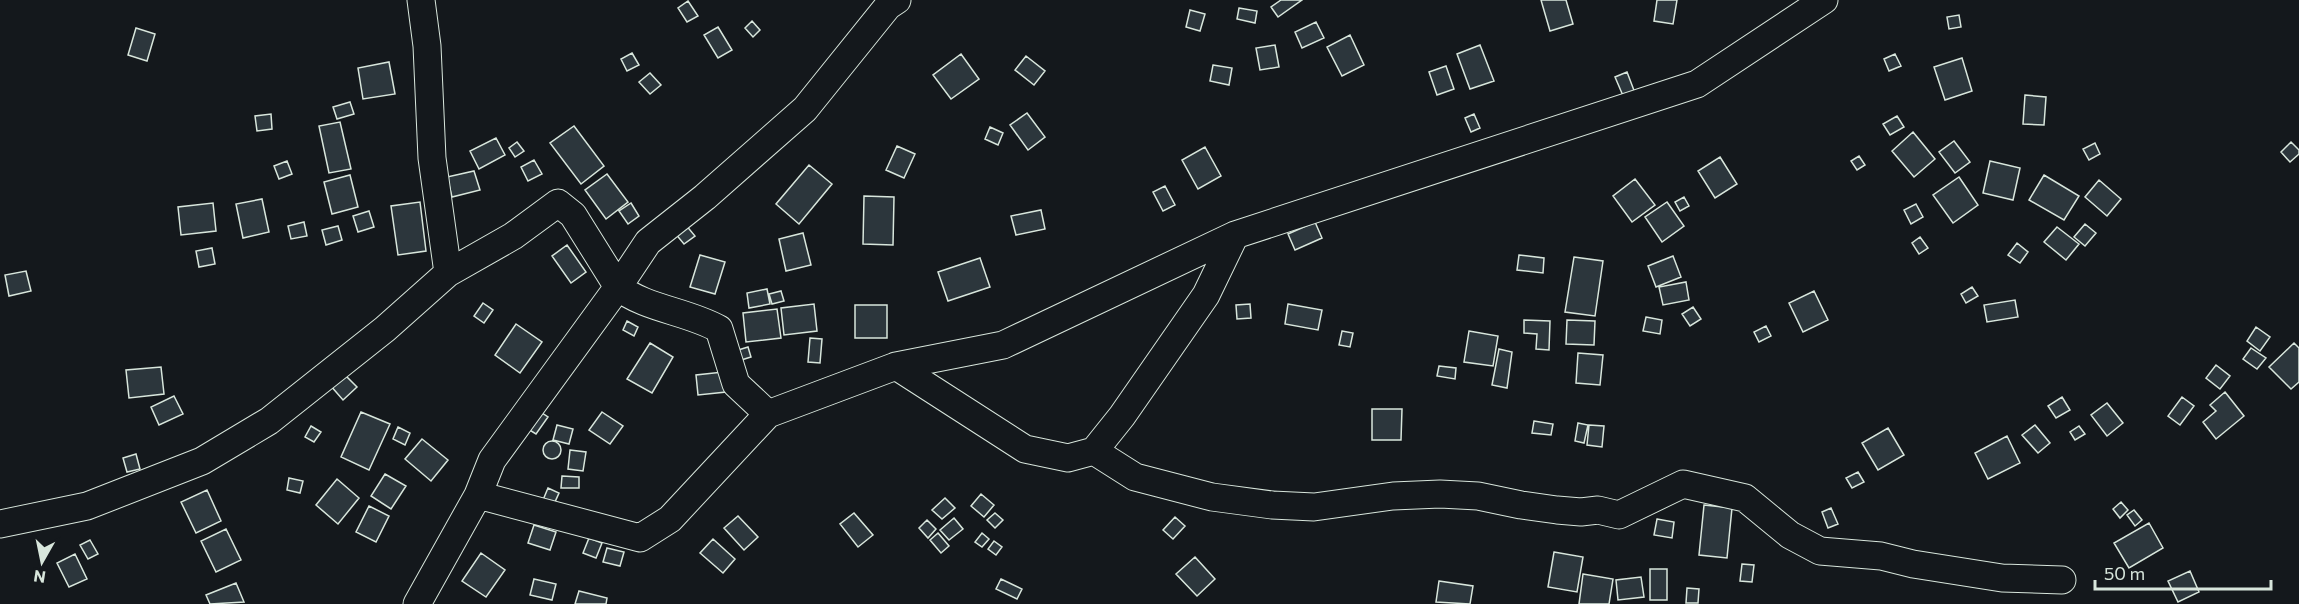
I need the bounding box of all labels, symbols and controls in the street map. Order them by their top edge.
north arrow [12,532,72,592]
scale bar [2095,553,2270,591]
text: 50 m [2104,562,2145,584]
text: N [32,567,47,588]

